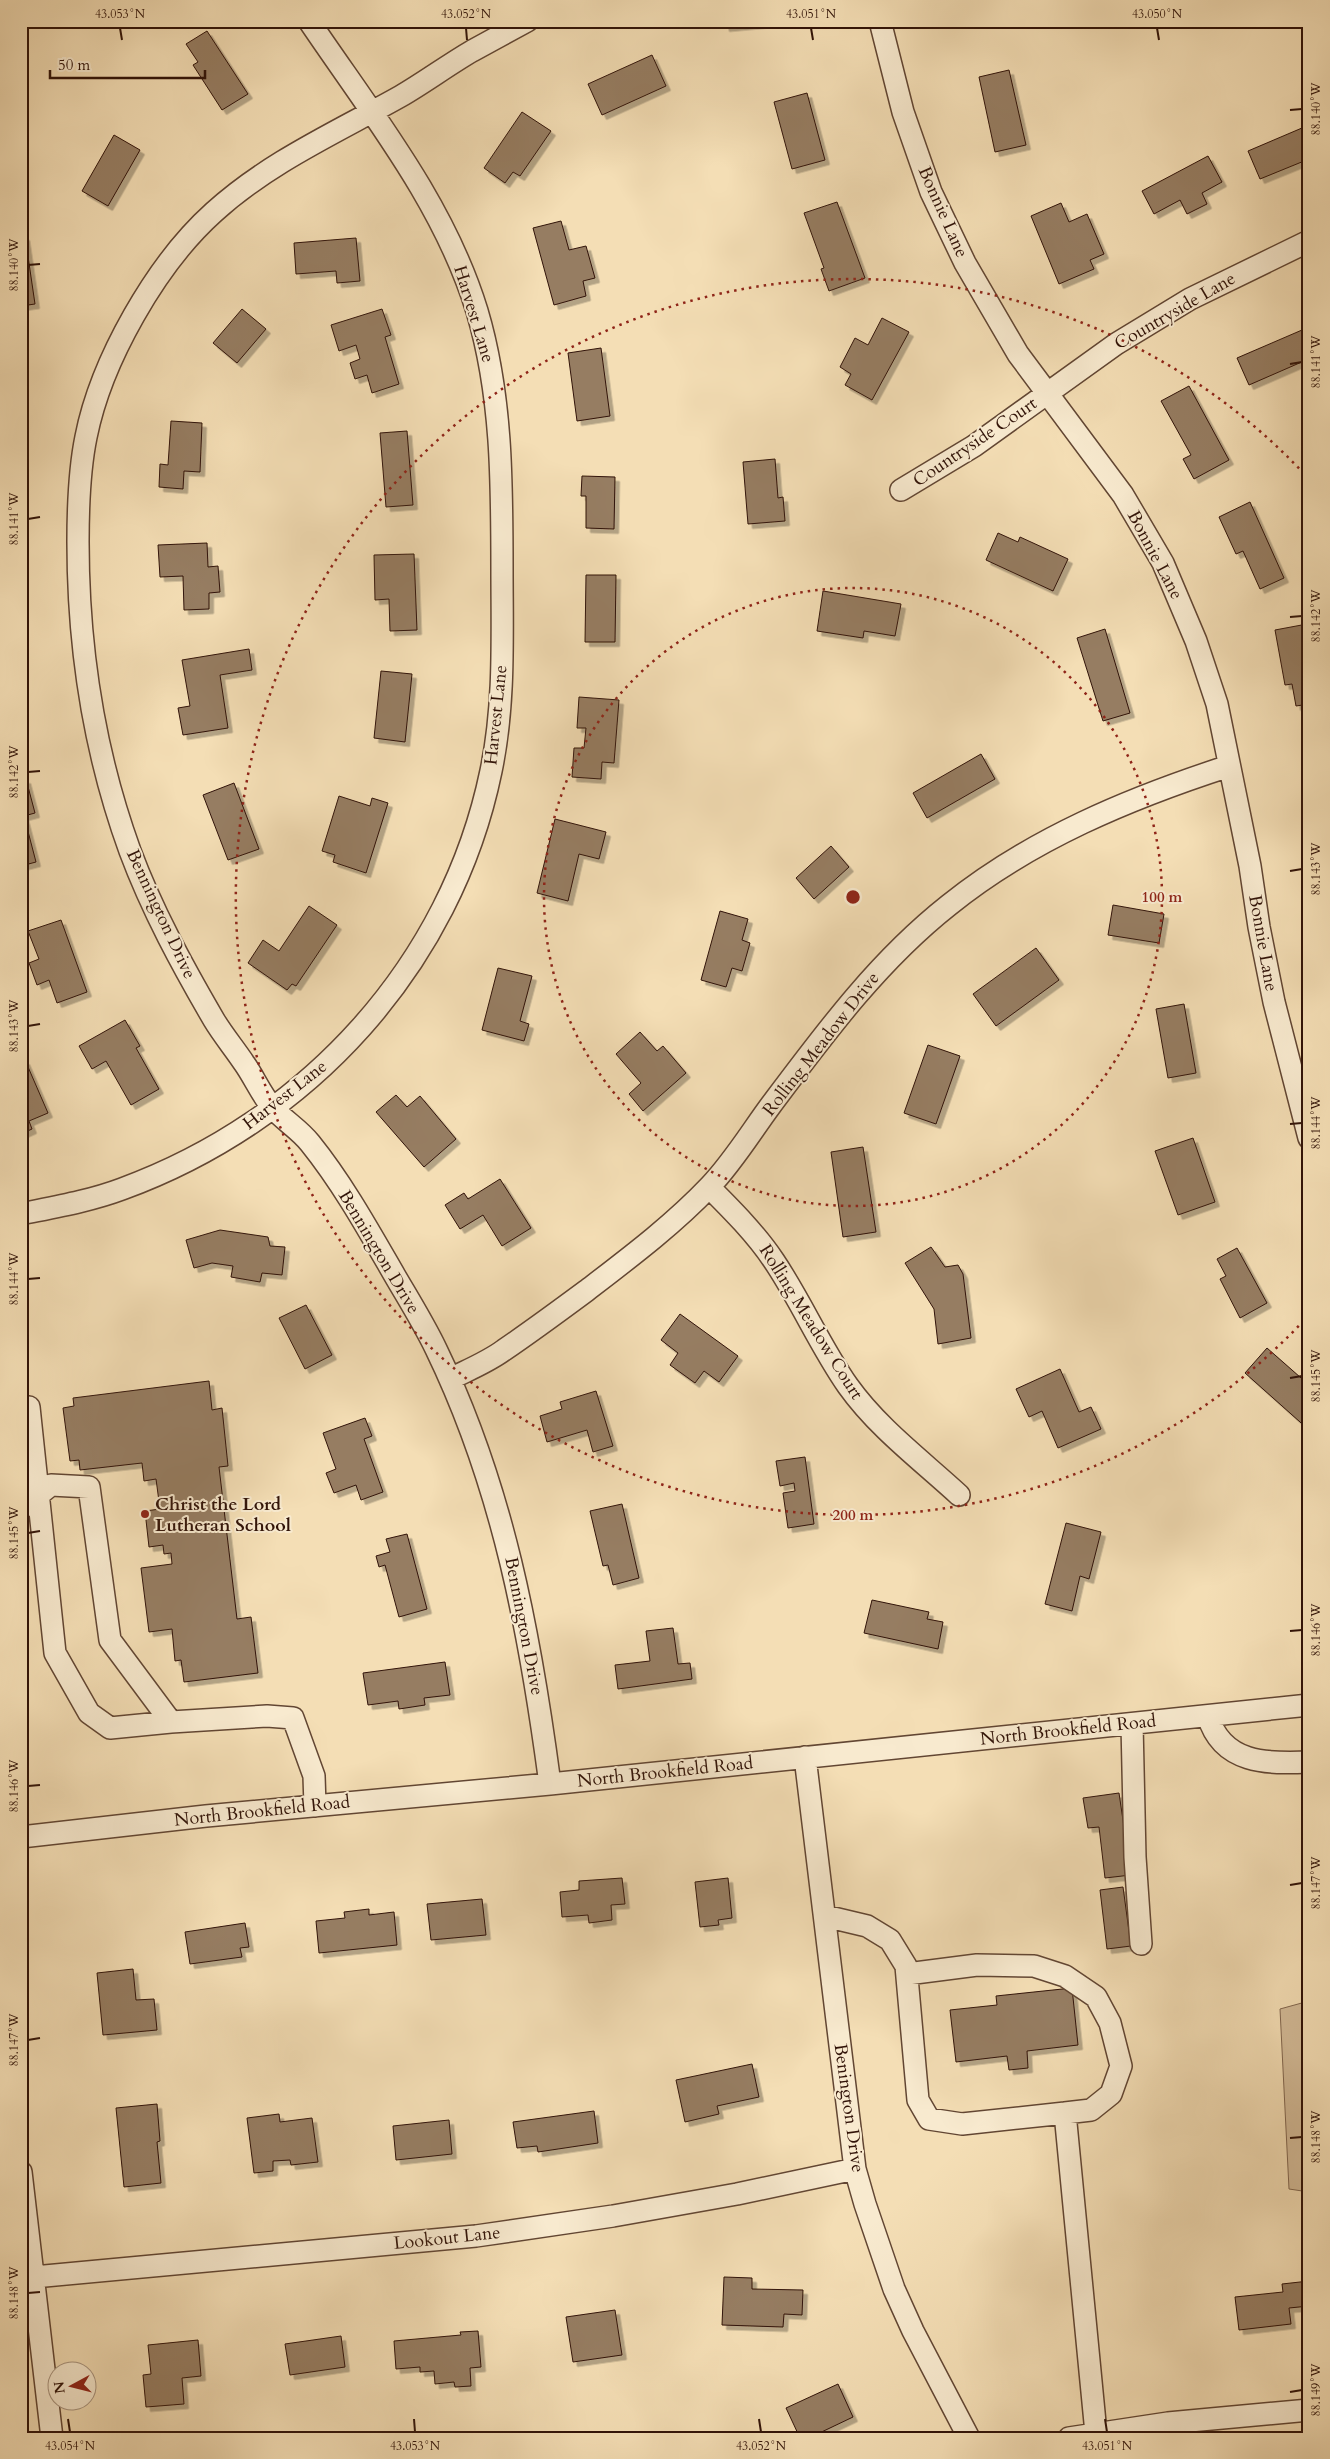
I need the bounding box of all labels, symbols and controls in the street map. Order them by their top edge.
text: 43.053°N [95,6,146,22]
text: 43.052°N [441,6,492,22]
text: 43.051°N [786,6,837,22]
text: 43.050°N [1132,6,1183,22]
scale bar [50,48,205,80]
text: 50 m [58,55,90,75]
text: 88.140°W [1308,82,1324,136]
street label: Bonnie Lane [912,162,974,262]
text: 88.140°W [6,238,22,292]
street label: Harvest Lane [447,262,501,366]
street label: Countryside Lane [1110,266,1240,356]
text: 88.141°W [1308,335,1324,389]
street label: Countryside Court [908,391,1042,493]
text: 88.141°W [6,492,22,546]
street label: Bonnie Lane [1121,506,1189,604]
text: 88.142°W [1308,589,1324,643]
street label: Harvest Lane [478,664,514,766]
text: 88.142°W [6,745,22,799]
text: 88.143°W [1308,842,1324,896]
street label: Bennington Drive [120,845,202,983]
text: 100 m [1142,887,1183,907]
centre of rings [844,888,862,906]
street label: Bonnie Lane [1242,893,1284,993]
street label: Rolling Meadow Drive [757,967,885,1121]
text: 88.143°W [6,999,22,1053]
street label: Harvest Lane [238,1054,332,1136]
text: 88.144°W [1308,1096,1324,1150]
street label: Bennington Drive [332,1185,426,1319]
street label: Rolling Meadow Court [753,1240,869,1405]
text: 88.144°W [6,1252,22,1306]
text: 88.145°W [1308,1349,1324,1403]
place label: Christ the Lord Lutheran School [155,1492,291,1538]
text: 200 m [833,1505,874,1525]
text: 88.145°W [6,1506,22,1560]
marker: Christ the Lord Lutheran School [139,1508,151,1520]
street label: Bennington Drive [498,1555,550,1697]
text: 88.146°W [1308,1603,1324,1657]
street label: North Brookfield Road [979,1708,1158,1752]
street label: North Brookfield Road [576,1750,755,1794]
text: 88.146°W [6,1759,22,1813]
street label: North Brookfield Road [173,1789,352,1833]
text: 88.147°W [1308,1856,1324,1910]
text: 88.147°W [6,2013,22,2067]
street label: Benington Drive [828,2042,870,2174]
text: 88.148°W [1308,2110,1324,2164]
street label: Lookout Lane [392,2220,502,2256]
text: 88.148°W [6,2266,22,2320]
north arrow [48,2362,98,2412]
text: 88.149°W [1308,2363,1324,2417]
text: N [49,2380,70,2395]
text: 43.054°N [45,2438,96,2454]
text: 43.053°N [390,2438,441,2454]
text: 43.052°N [736,2438,787,2454]
text: 43.051°N [1082,2438,1133,2454]

